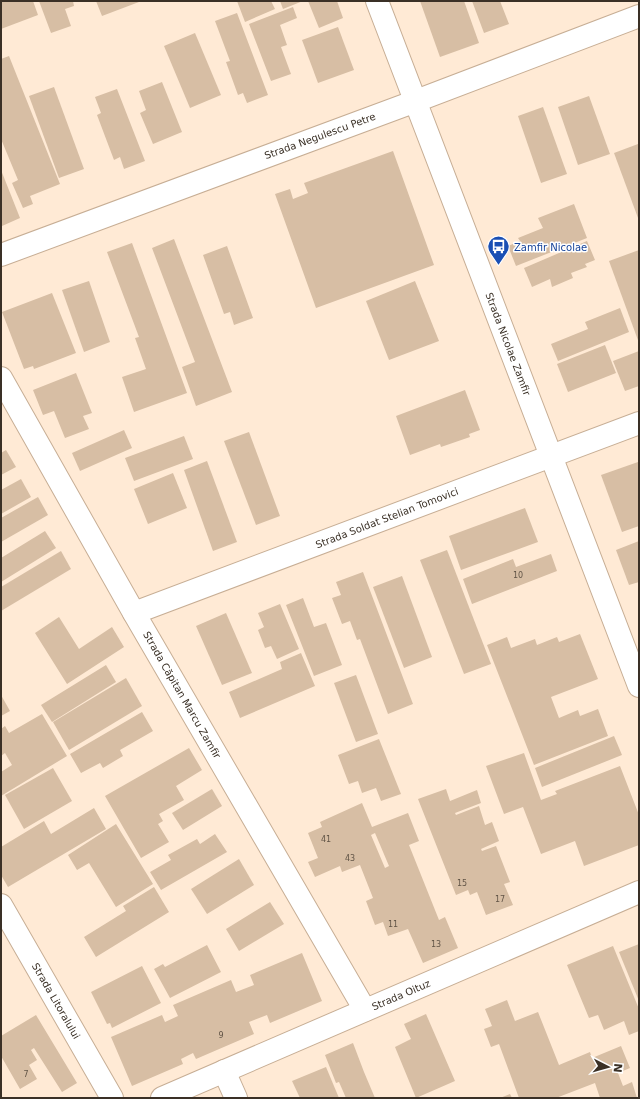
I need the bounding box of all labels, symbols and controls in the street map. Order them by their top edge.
street label: Strada Negulescu Petre [263,111,377,161]
bus stop icon: Zamfir Nicolae [485,234,511,267]
place label: Zamfir Nicolae [514,242,587,253]
street label: Strada Nicolae Zamfir [483,291,533,398]
street label: Strada Soldat Stelian Tomovici [314,486,460,550]
house number: 10 [513,571,523,580]
street label: Strada Căpitan Marcu Zamfir [141,630,223,761]
house number: 41 [321,835,331,844]
house number: 43 [345,854,355,863]
house number: 15 [457,879,467,888]
house number: 17 [495,895,505,904]
house number: 11 [388,920,398,929]
house number: 13 [431,940,441,949]
street label: Strada Litoralului [30,961,82,1041]
street label: Strada Oituz [370,978,432,1012]
house number: 9 [218,1031,224,1040]
north arrow [588,1047,628,1087]
text: N [611,1063,624,1073]
house number: 7 [23,1070,29,1079]

